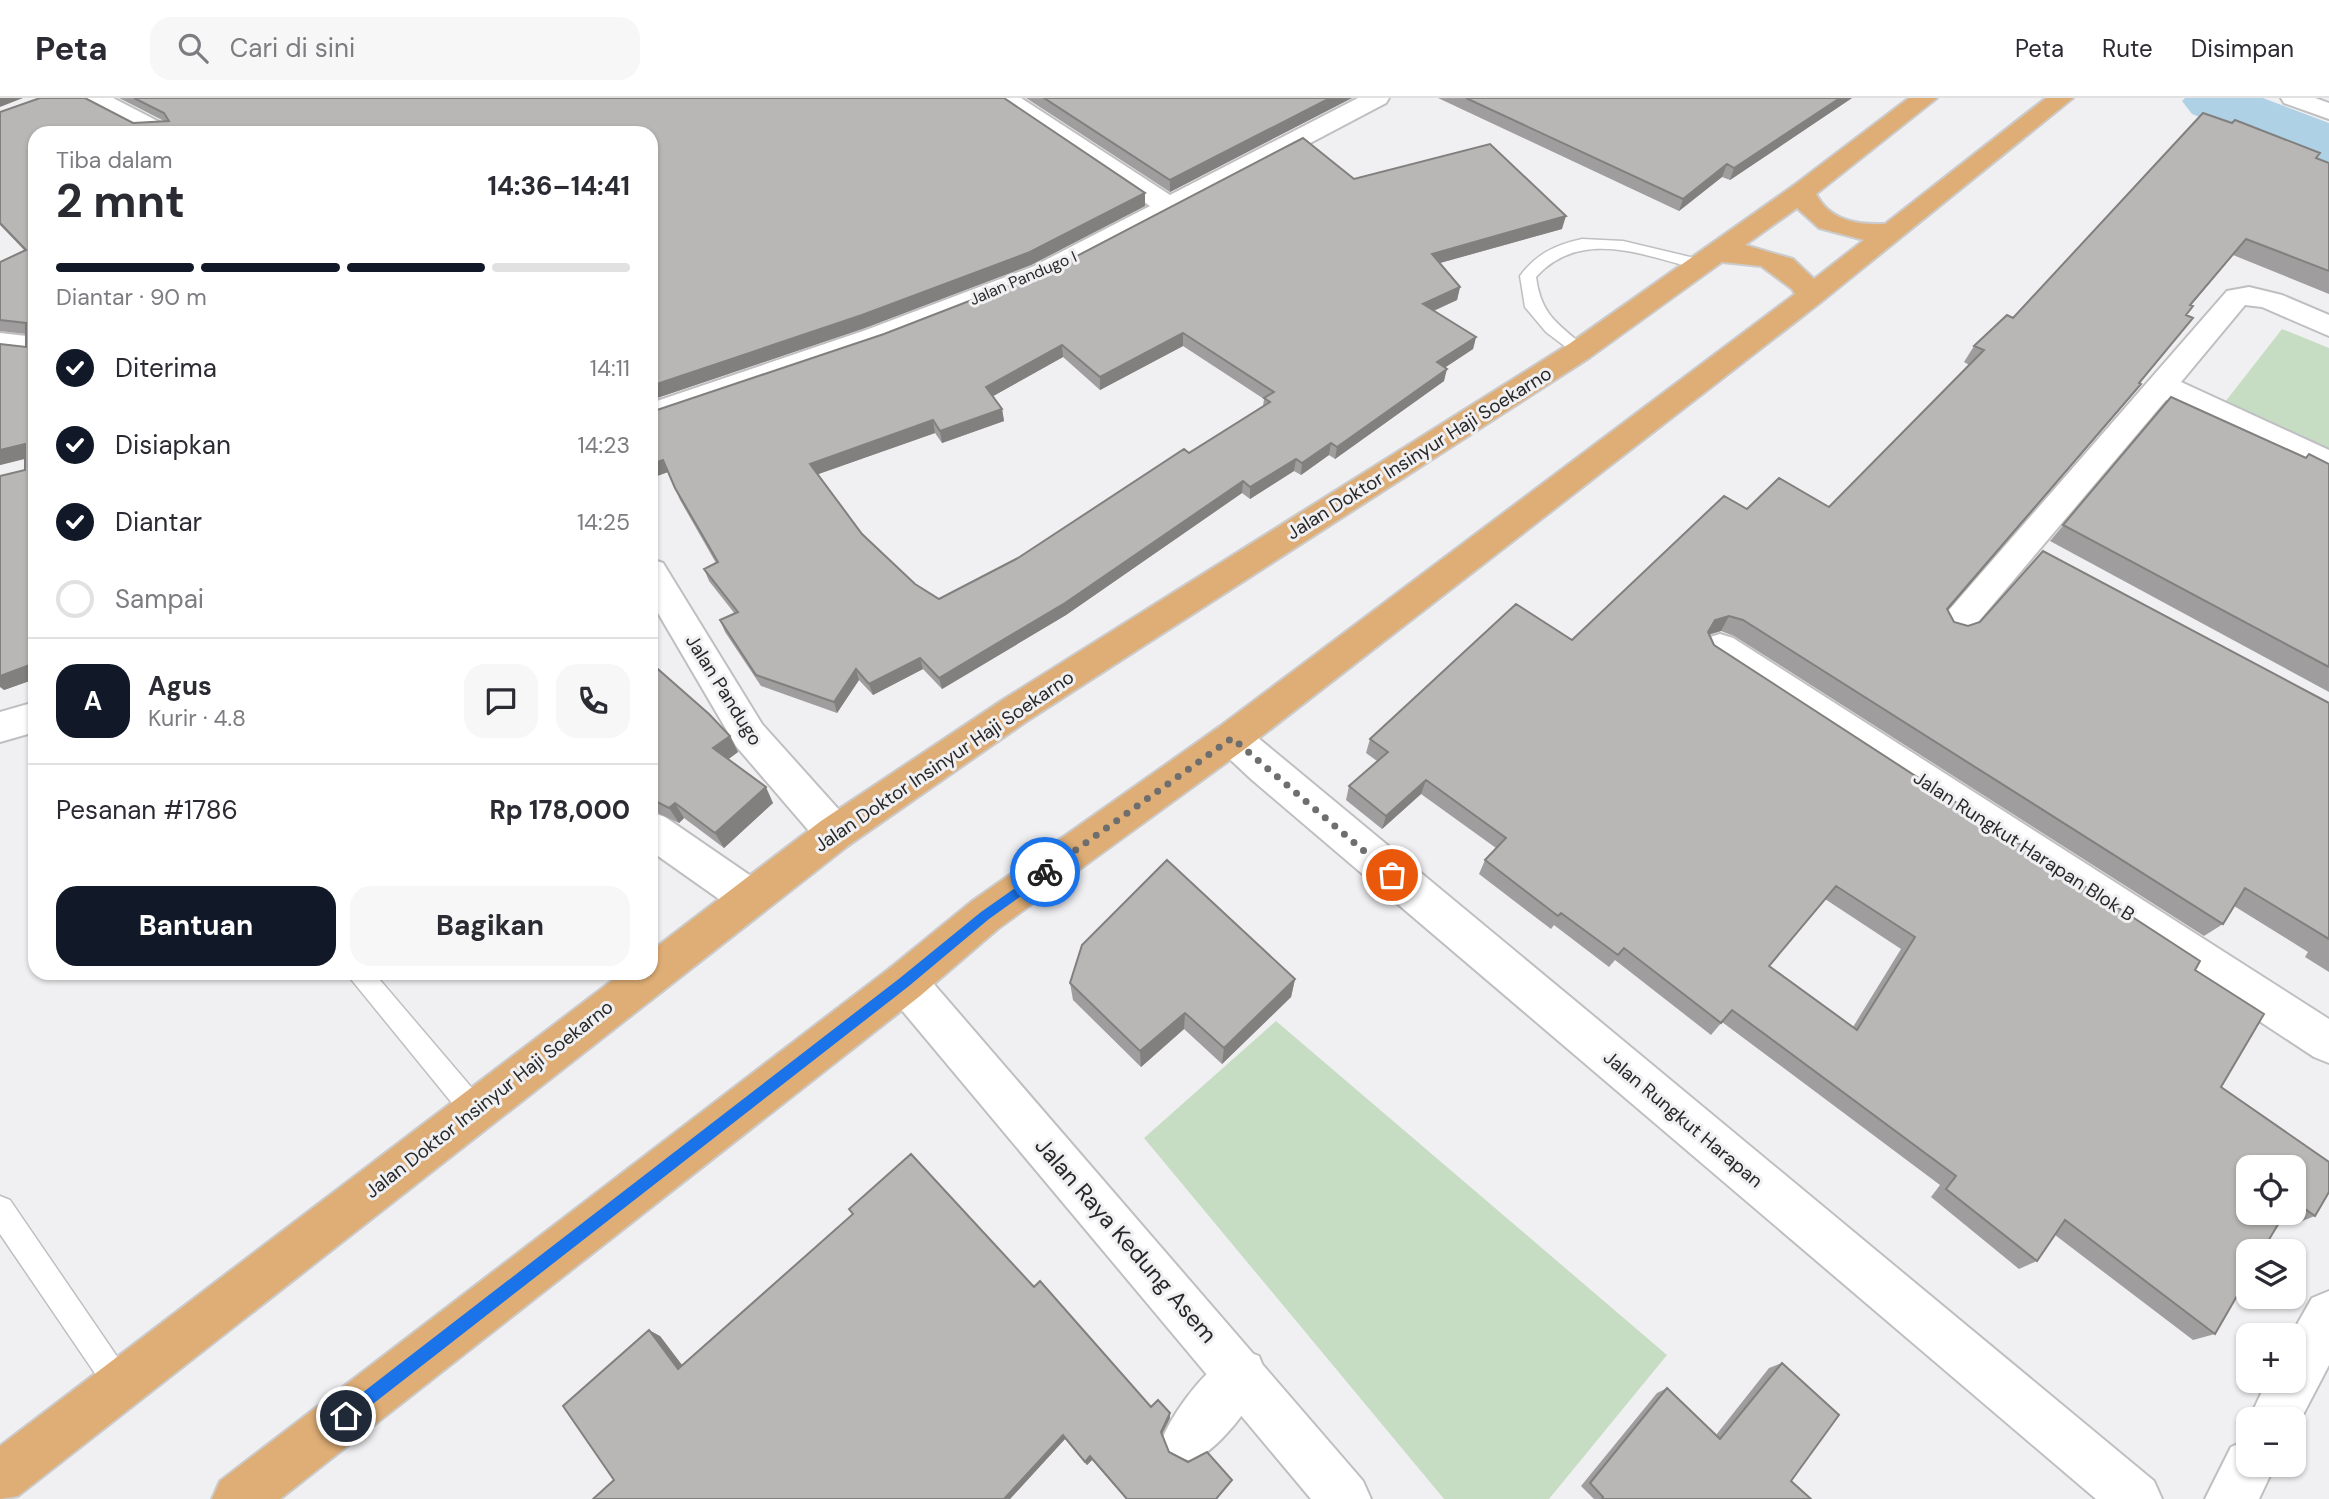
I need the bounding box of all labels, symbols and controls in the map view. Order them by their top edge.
search box [150,17,640,80]
text: Peta [35,27,108,70]
icon: search [174,29,212,67]
text: Cari di sini [230,31,355,65]
text: Peta [2015,33,2064,64]
text: Rute [2102,33,2153,64]
text: Disimpan [2191,33,2294,64]
text: Tiba dalam [56,145,173,175]
text: 14:36–14:41 [487,169,630,203]
text: 2 mnt [56,171,185,231]
street label: Jalan Pandugo I [966,246,1080,310]
text: Diantar · 90 m [56,282,207,312]
icon: check [56,349,94,387]
text: Diterima [115,351,217,385]
text: 14:11 [590,353,630,383]
street label: Jalan Doktor Insinyur Haji Soekarno [1282,361,1556,545]
icon: check [56,426,94,464]
text: Disiapkan [115,428,231,462]
text: 14:23 [577,430,630,460]
icon: check [56,503,94,541]
text: Diantar [115,505,202,539]
text: 14:25 [577,507,630,537]
text: Sampai [115,582,204,616]
street label: Jalan Pandugo [680,630,768,750]
button: chat [464,664,538,738]
button: phone [556,664,630,738]
street label: Jalan Doktor Insinyur Haji Soekarno [809,664,1079,858]
text: Agus [148,669,212,703]
text: A [84,684,102,718]
text: Kurir · 4.8 [148,703,246,733]
street label: Jalan Rungkut Harapan Blok B [1909,765,2139,927]
text: Pesanan #1786 [56,793,238,827]
text: Rp 178,000 [489,793,630,827]
courier [1010,837,1080,907]
pin [1362,845,1422,905]
icon: bike [1026,853,1064,891]
icon: bag [1373,856,1411,894]
button: Bantuan [56,886,336,966]
button: Bagikan [350,886,630,966]
street label: Jalan Doktor Insinyur Haji Soekarno [360,994,618,1204]
street label: Jalan Rungkut Harapan [1598,1045,1768,1193]
street label: Jalan Raya Kedung Asem [1028,1131,1224,1349]
map controls [2236,1155,2306,1477]
button: locate [2236,1155,2306,1225]
button: layers [2236,1239,2306,1309]
button: + [2236,1323,2306,1393]
pin [316,1386,376,1446]
icon: home [327,1397,365,1435]
button: − [2236,1407,2306,1477]

